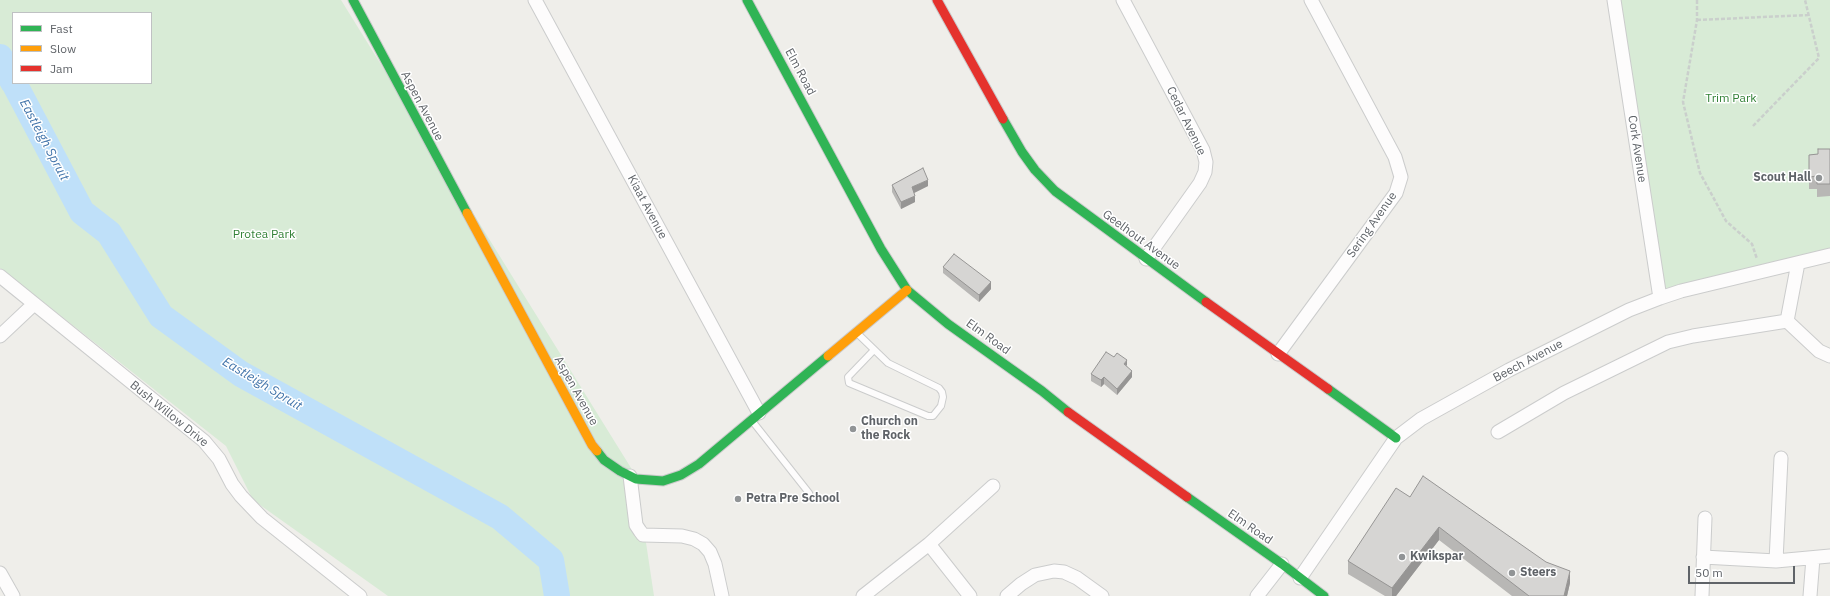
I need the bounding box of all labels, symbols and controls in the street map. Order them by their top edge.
legend [12,12,152,84]
text: Fast [50,21,73,36]
text: Slow [50,41,76,56]
street label: Elm Road [782,46,818,98]
text: Jam [50,61,73,76]
street label: Aspen Avenue [398,69,446,143]
street label: Cedar Avenue [1163,84,1209,158]
park label: Trim Park [1705,92,1757,106]
water label: Eastleigh Spruit [16,97,72,183]
street label: Cork Avenue [1625,114,1649,184]
place label: Scout Hall [1753,171,1811,185]
street label: Kiaat Avenue [624,172,670,242]
marker: Scout Hall [1814,173,1824,183]
street label: Sering Avenue [1344,189,1400,261]
street label: Geelhout Avenue [1099,207,1183,273]
park label: Protea Park [233,228,295,242]
street label: Elm Road [963,316,1013,358]
street label: Beech Avenue [1491,337,1565,385]
water label: Eastleigh Spruit [219,354,305,414]
street label: Aspen Avenue [551,354,601,428]
street label: Bush Willow Drive [127,378,211,450]
place label: Church on the Rock [861,415,918,443]
marker: Church on the Rock [848,424,858,434]
place label: Petra Pre School [746,492,839,506]
marker: Petra Pre School [733,494,743,504]
street label: Elm Road [1225,506,1275,548]
place label: Kwikspar [1410,550,1463,564]
marker: Kwikspar [1397,552,1407,562]
scale bar [1690,558,1797,584]
text: 50 m [1695,565,1723,580]
place label: Steers [1520,566,1556,580]
marker: Steers [1507,568,1517,578]

